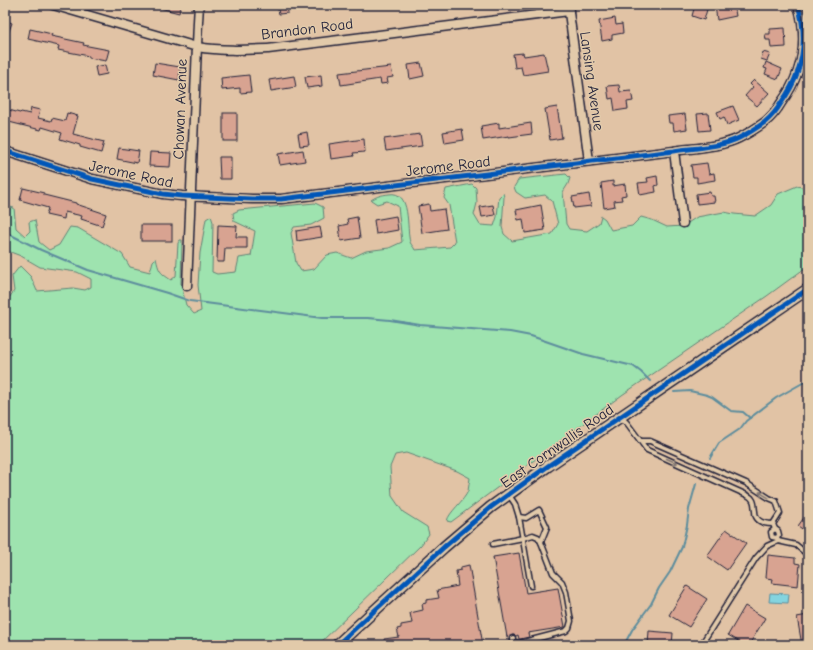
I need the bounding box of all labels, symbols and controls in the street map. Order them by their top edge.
street label: Brandon Road [260,14,354,44]
street label: Lansing Avenue [576,30,608,132]
street label: Chowan Avenue [169,58,191,160]
street label: Jerome Road [405,152,491,180]
street label: Jerome Road [87,156,175,192]
street label: East Cornwallis Road [497,400,617,492]
one-way arrow [666,458,678,466]
one-way arrow [759,491,770,499]

